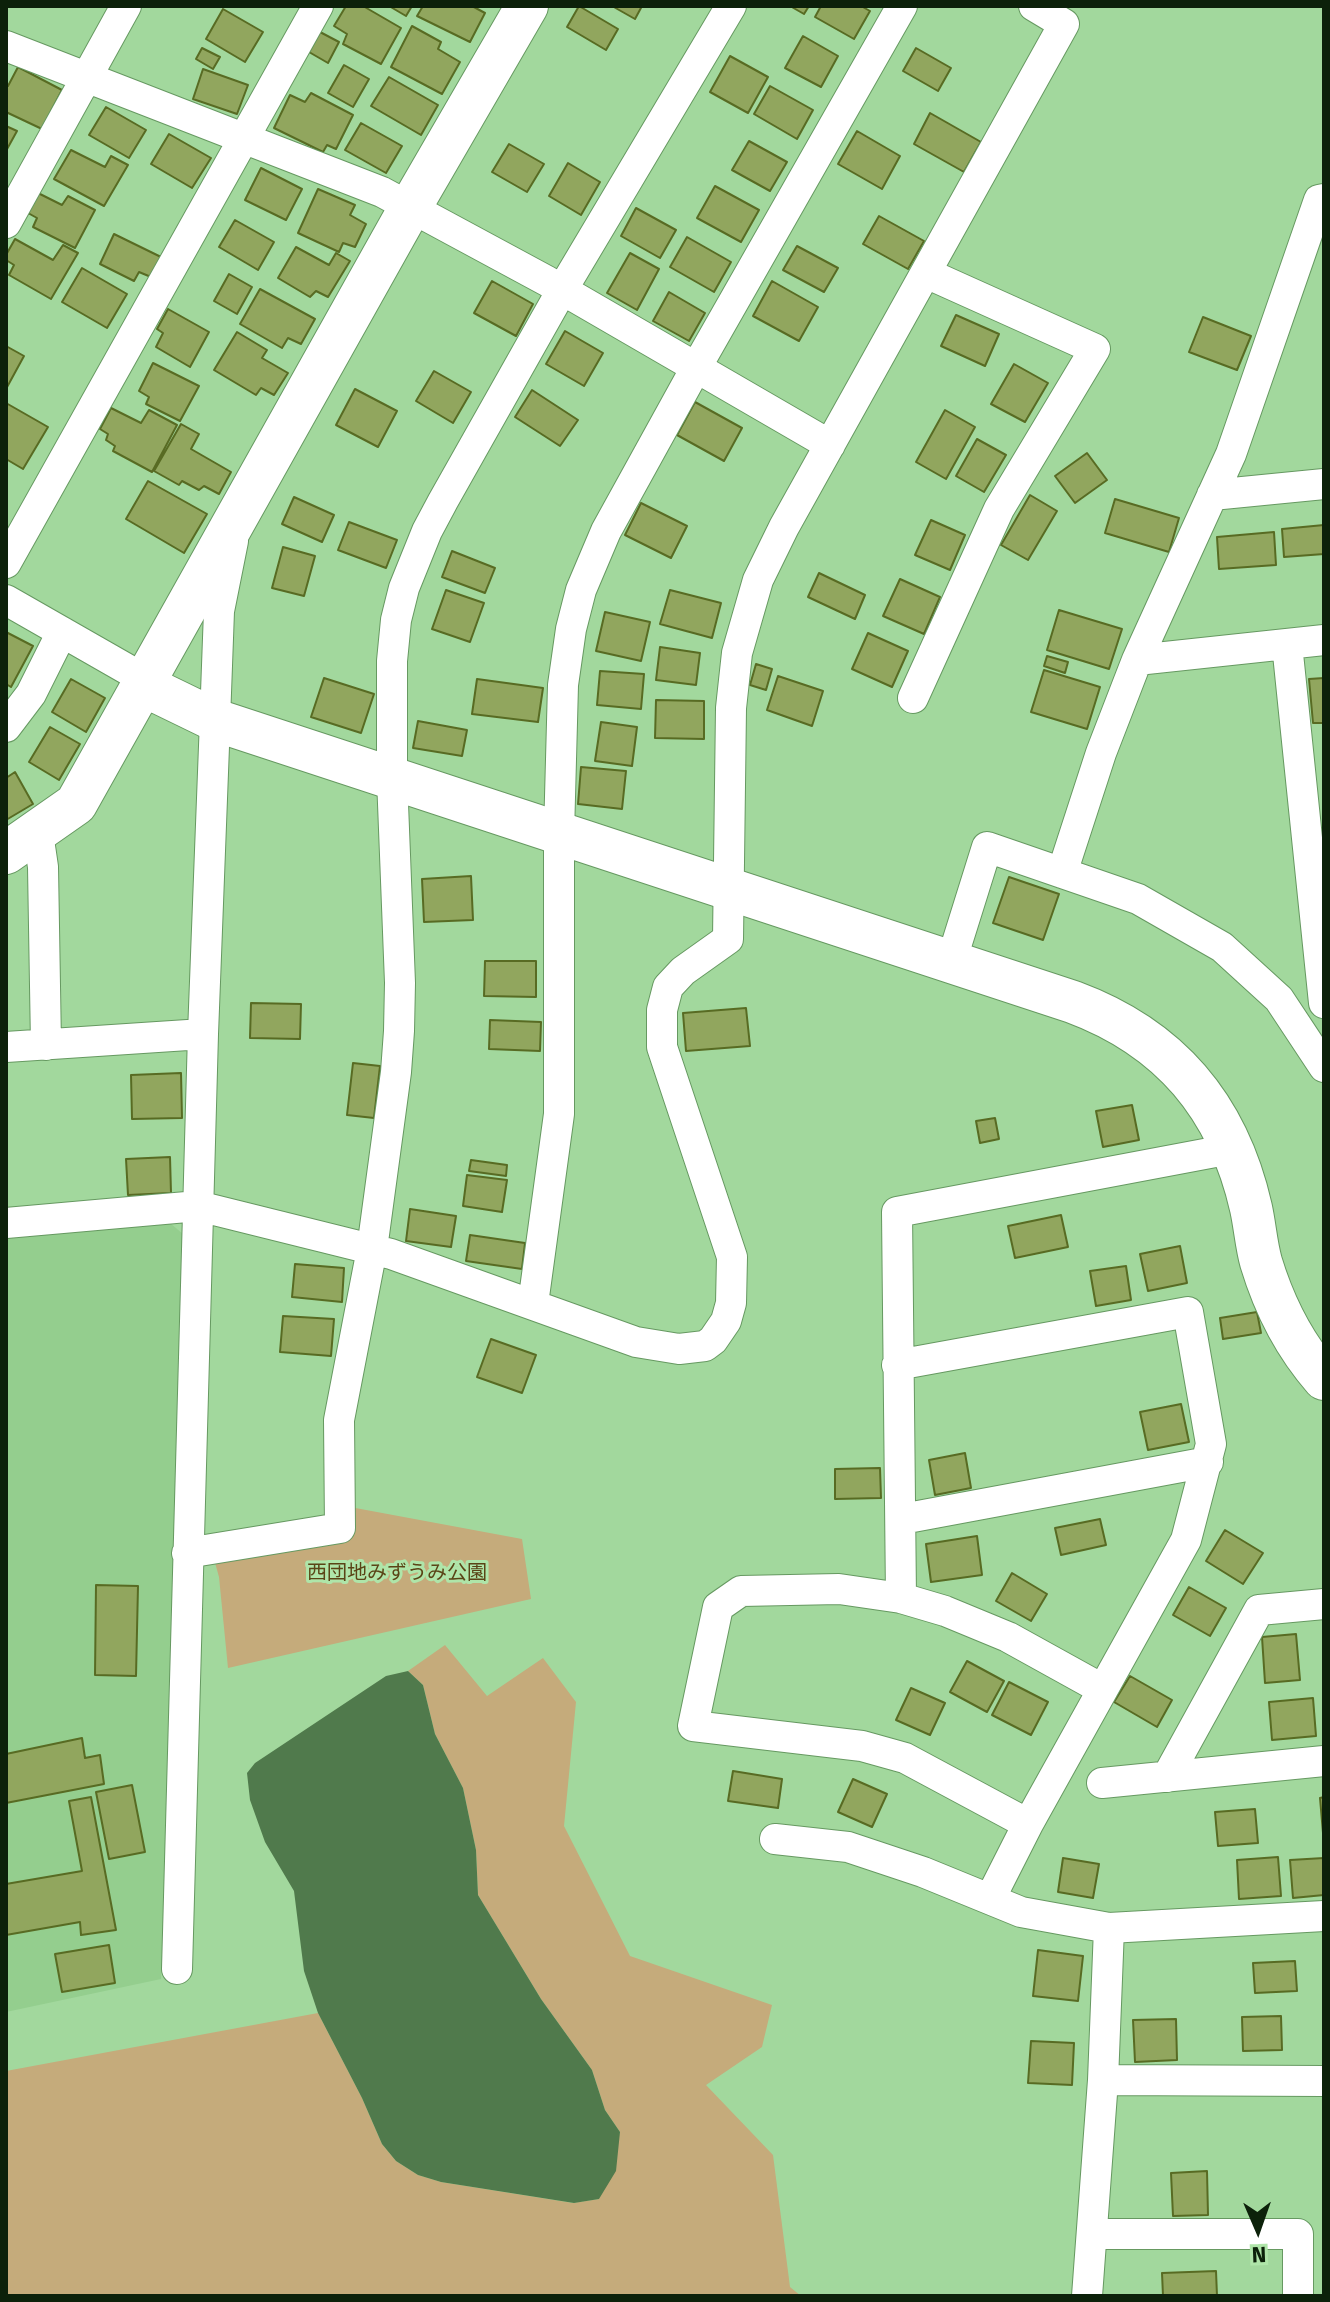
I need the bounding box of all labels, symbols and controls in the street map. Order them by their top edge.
park label: 西団地みずうみ公園 [307,1561,487,1585]
north arrow [1218,2190,1298,2270]
text: N [1251,2241,1267,2268]

